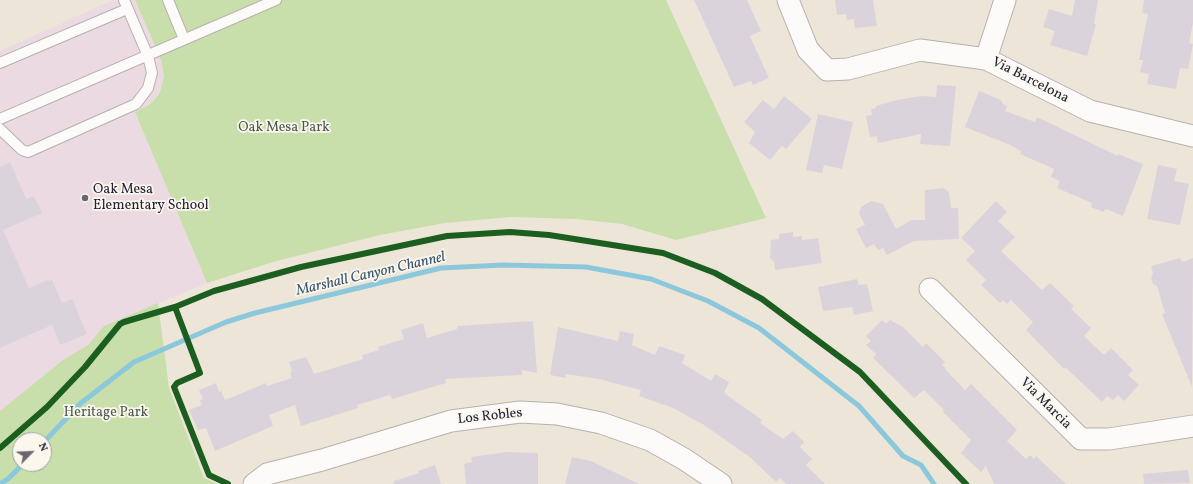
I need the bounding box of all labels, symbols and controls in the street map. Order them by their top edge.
street label: Via Barcelona [989,54,1071,108]
park label: Oak Mesa Park [238,120,330,136]
place label: Oak Mesa Elementary School [93,182,209,214]
marker: Oak Mesa Elementary School [80,193,90,203]
water label: Marshall Canyon Channel [295,249,447,301]
street label: Via Marcia [1016,375,1074,433]
park label: Heritage Park [64,405,148,421]
street label: Los Robles [457,405,523,429]
north arrow [12,432,52,472]
text: N [34,441,51,454]

